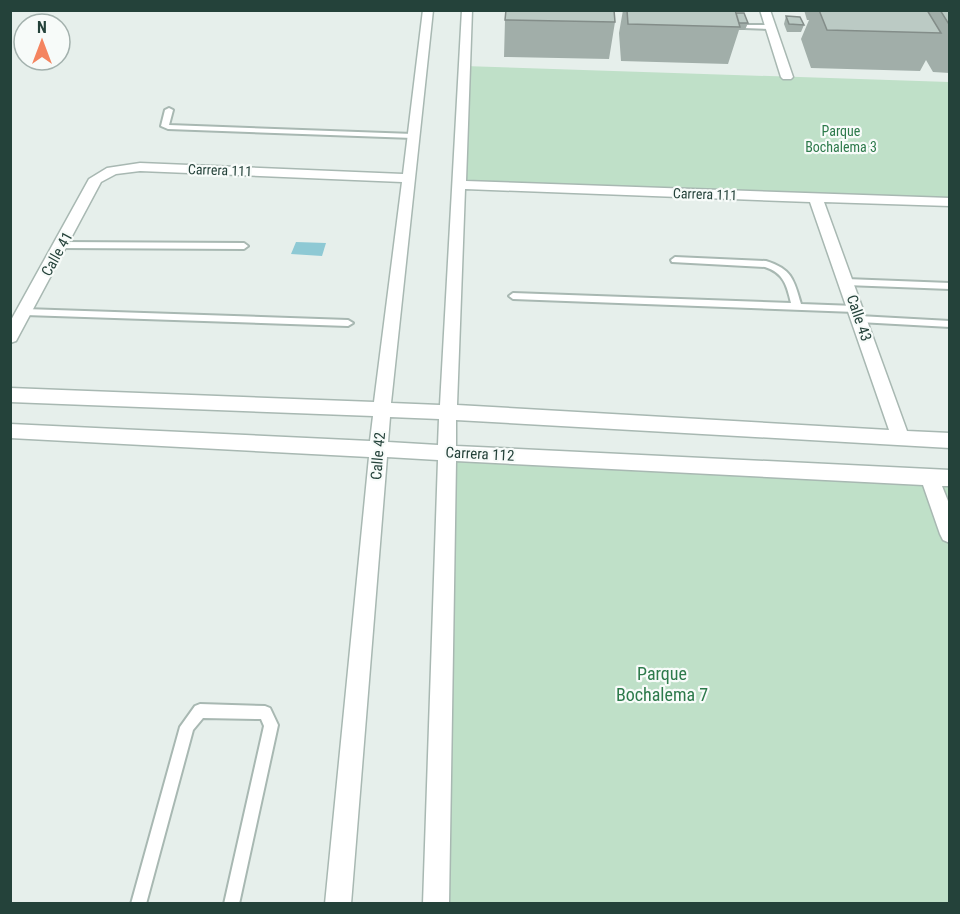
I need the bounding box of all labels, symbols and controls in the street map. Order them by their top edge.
north arrow [12,12,72,72]
text: N [37,18,47,37]
park label: Parque Bochalema 3 [805,123,877,155]
street label: Carrera 111 [188,161,252,179]
street label: Carrera 111 [673,185,737,203]
street label: Calle 41 [38,229,76,279]
street label: Calle 43 [843,292,875,344]
street label: Calle 42 [367,431,389,481]
street label: Carrera 112 [445,443,515,465]
park label: Parque Bochalema 7 [616,663,708,705]

